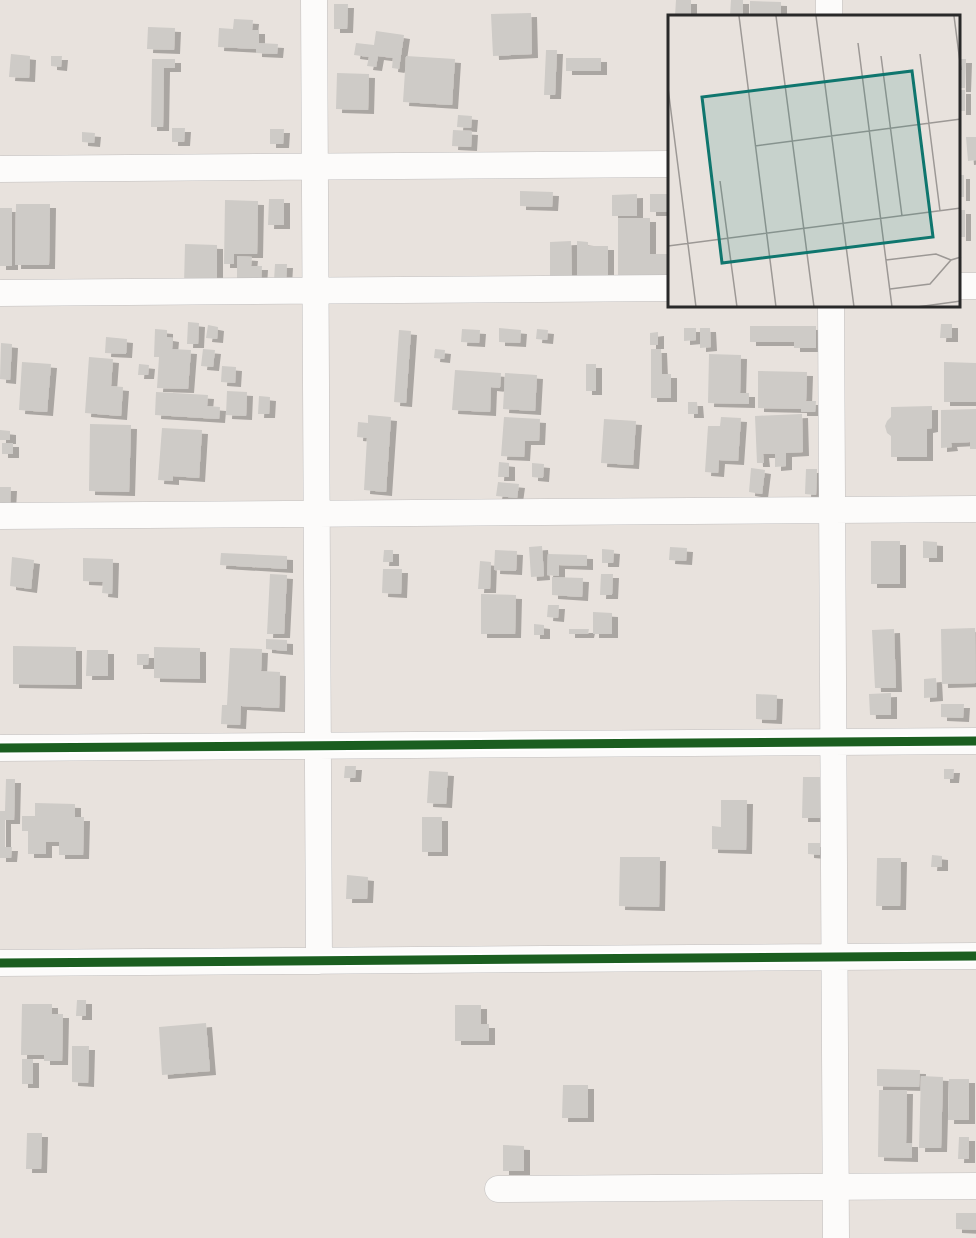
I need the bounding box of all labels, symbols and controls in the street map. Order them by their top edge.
inset map [668,15,961,308]

